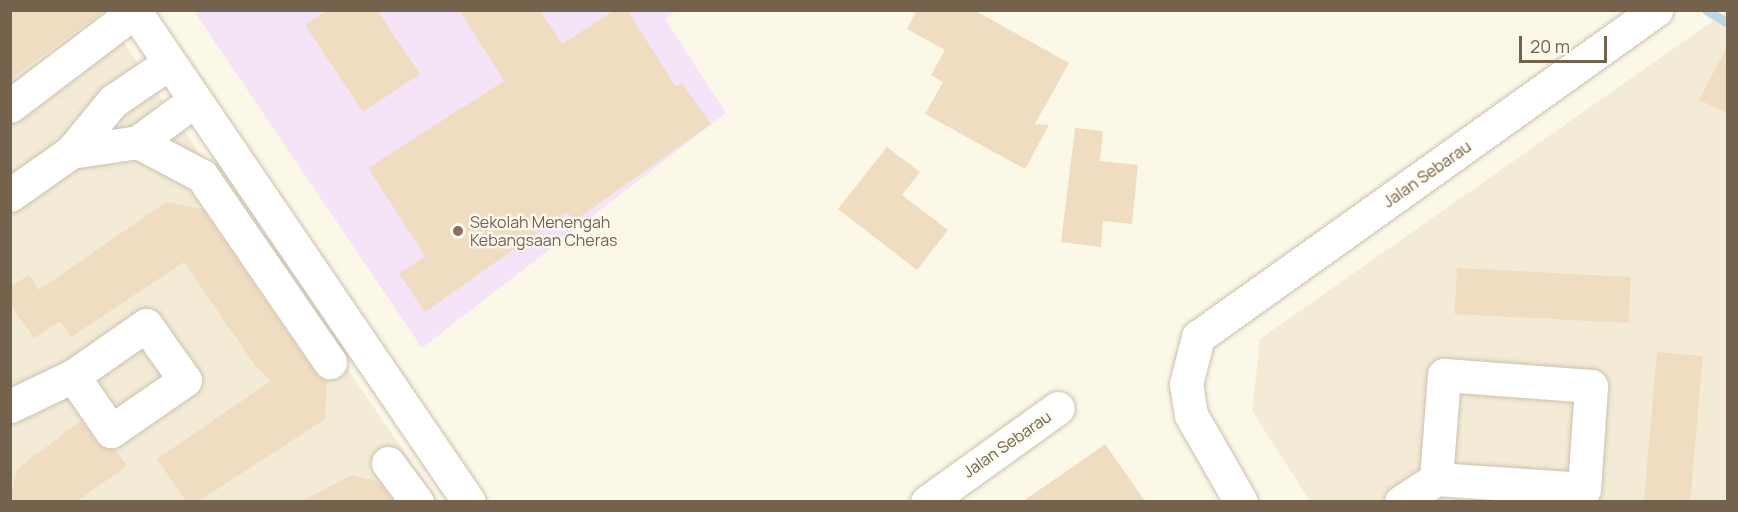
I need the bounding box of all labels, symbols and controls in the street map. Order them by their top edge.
scale bar [1522,24,1610,62]
text: 20 m [1530,34,1570,58]
street label: Jalan Sebarau [1379,137,1475,211]
place label: Sekolah Menengah Kebangsaan Cheras [470,212,617,250]
marker: Sekolah Menengah Kebangsaan Cheras [451,224,465,238]
street label: Jalan Sebarau [959,407,1055,481]

